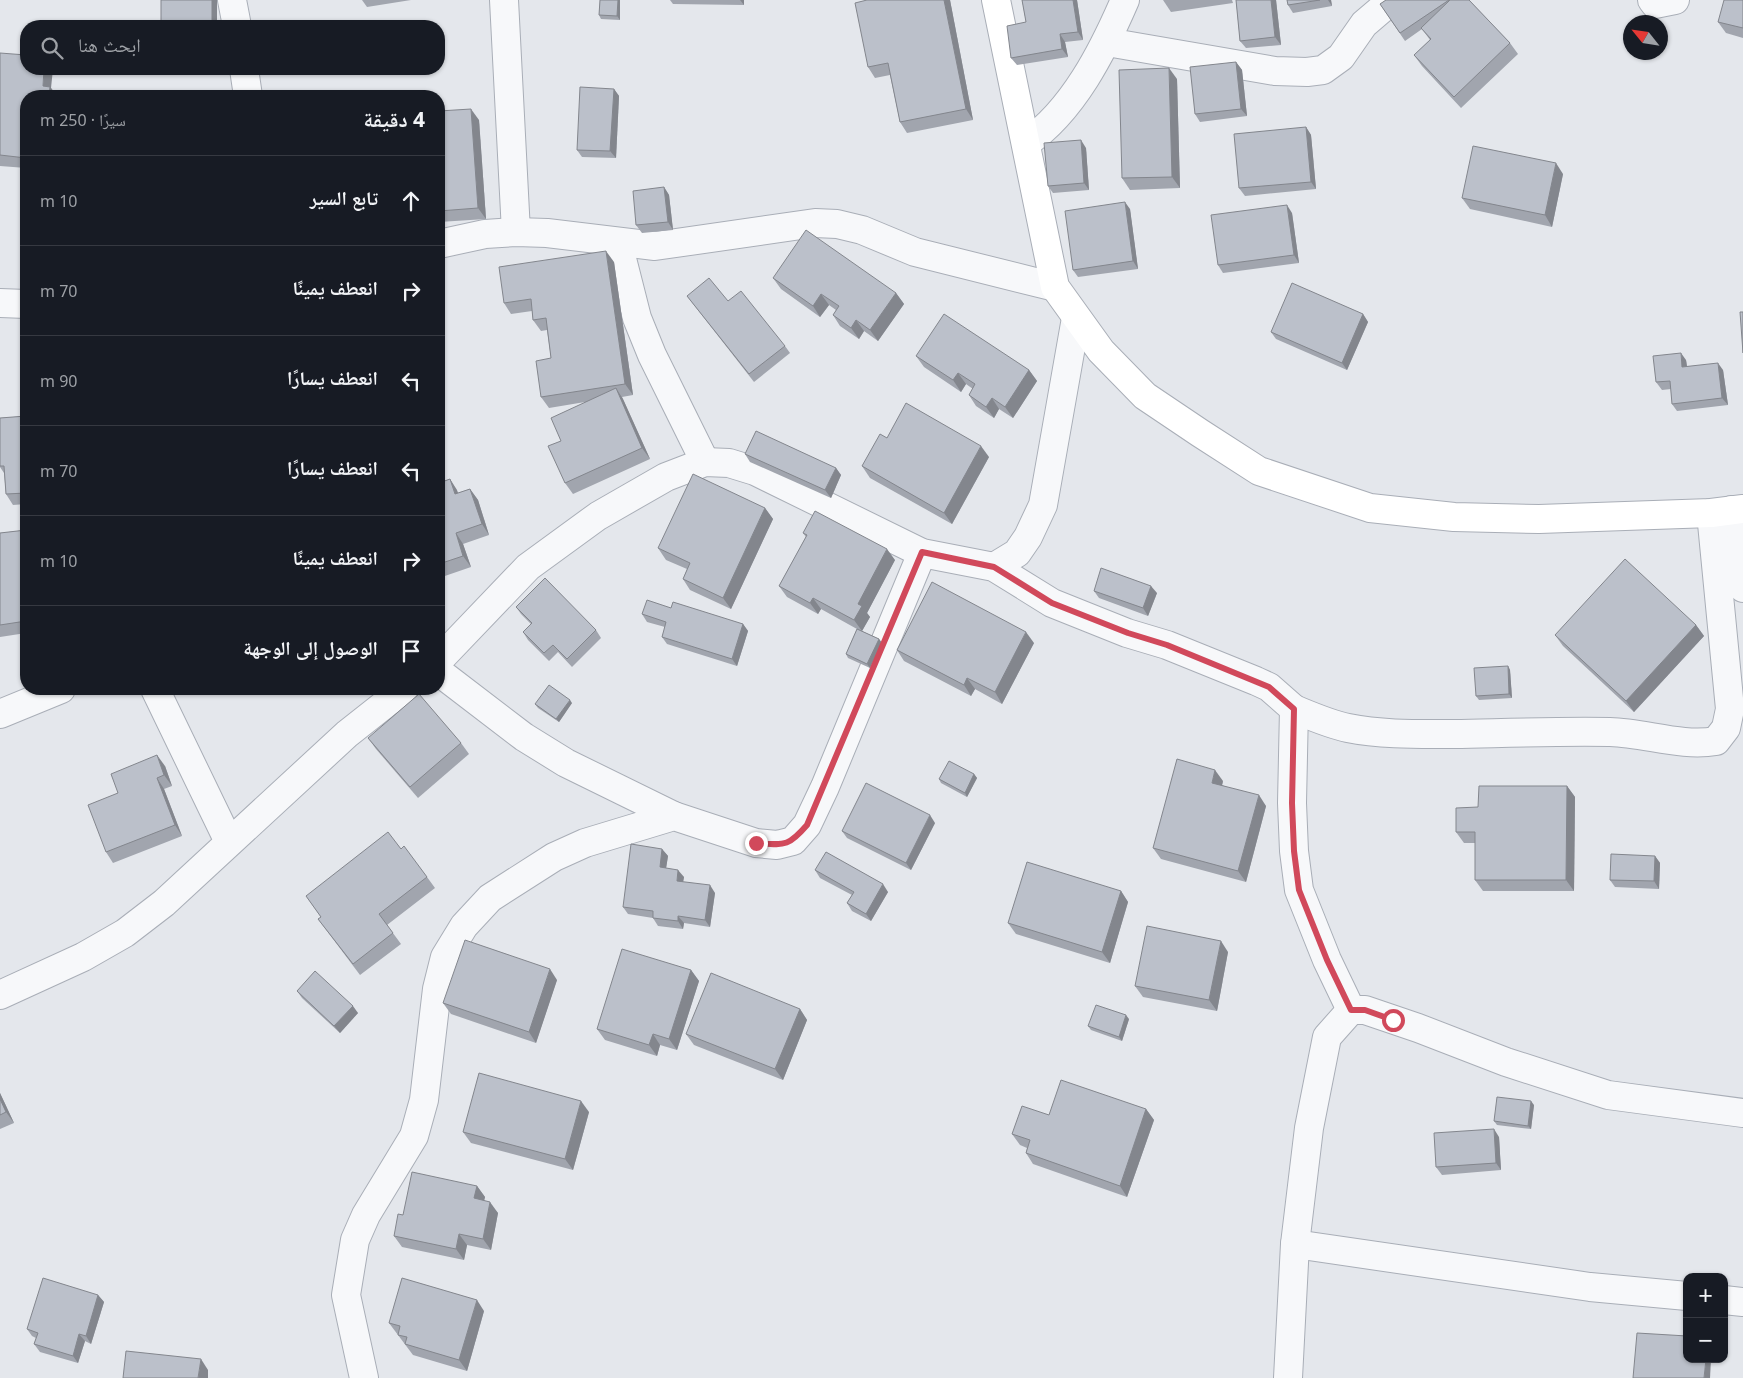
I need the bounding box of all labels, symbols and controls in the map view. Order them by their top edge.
north arrow [1623,15,1668,60]
search box [20,20,445,75]
text: ابحث هنا [78,32,141,58]
icon: search [38,34,66,62]
text: 4 دقيقة [363,105,425,133]
text: سيرًا · 250 m [40,109,126,131]
text: تابع السير [310,185,378,211]
icon: ahead [397,187,425,215]
text: 10 m [40,190,77,212]
text: انعطف يمينًا [292,275,378,301]
icon: right [397,277,425,305]
text: 70 m [40,280,77,302]
text: انعطف يسارًا [287,365,378,391]
icon: left [397,367,425,395]
text: 90 m [40,370,77,392]
text: انعطف يسارًا [287,455,378,481]
icon: left [397,457,425,485]
text: 70 m [40,460,77,482]
text: انعطف يمينًا [292,545,378,571]
icon: right [397,547,425,575]
text: 10 m [40,550,77,572]
text: الوصول إلى الوجهة [243,635,378,661]
icon: arrive [397,637,425,665]
route end [745,832,768,855]
route start [1382,1009,1405,1032]
map controls [1683,1273,1728,1363]
button: + [1683,1273,1728,1318]
button: − [1683,1318,1728,1363]

